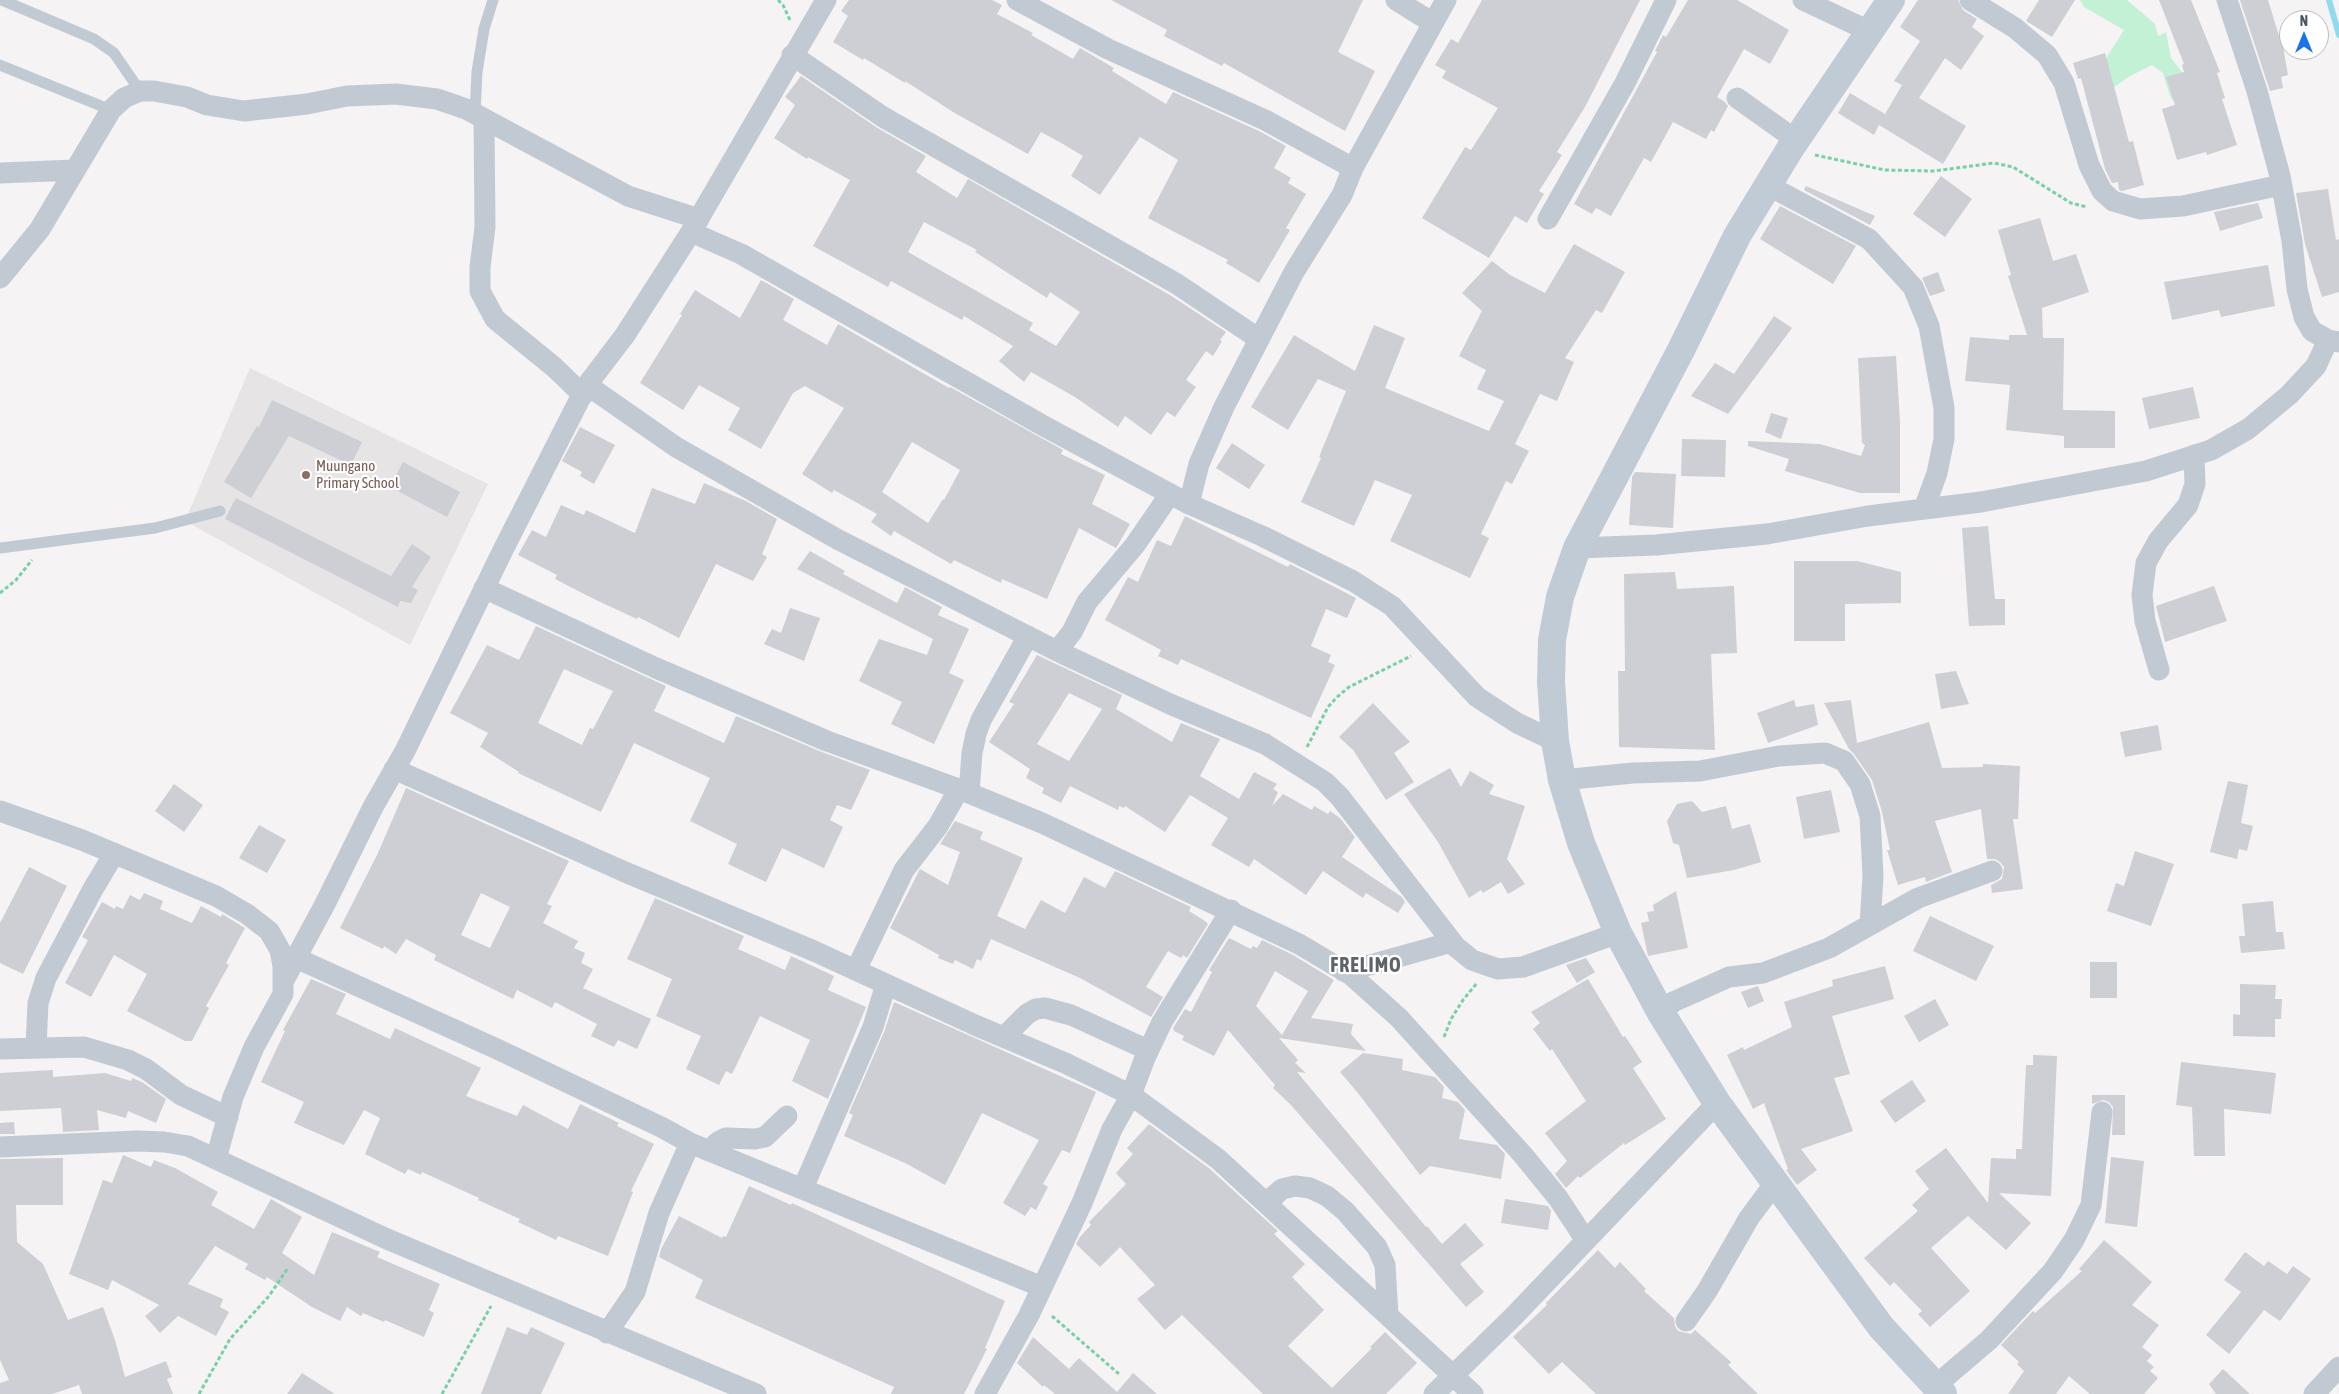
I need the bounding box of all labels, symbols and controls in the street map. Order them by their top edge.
north arrow [2279,10,2329,60]
text: N [2300,13,2308,29]
place label: Muungano Primary School [316,457,399,492]
marker: Muungano Primary School [300,469,312,481]
district label: FRELIMO [1329,954,1403,978]

